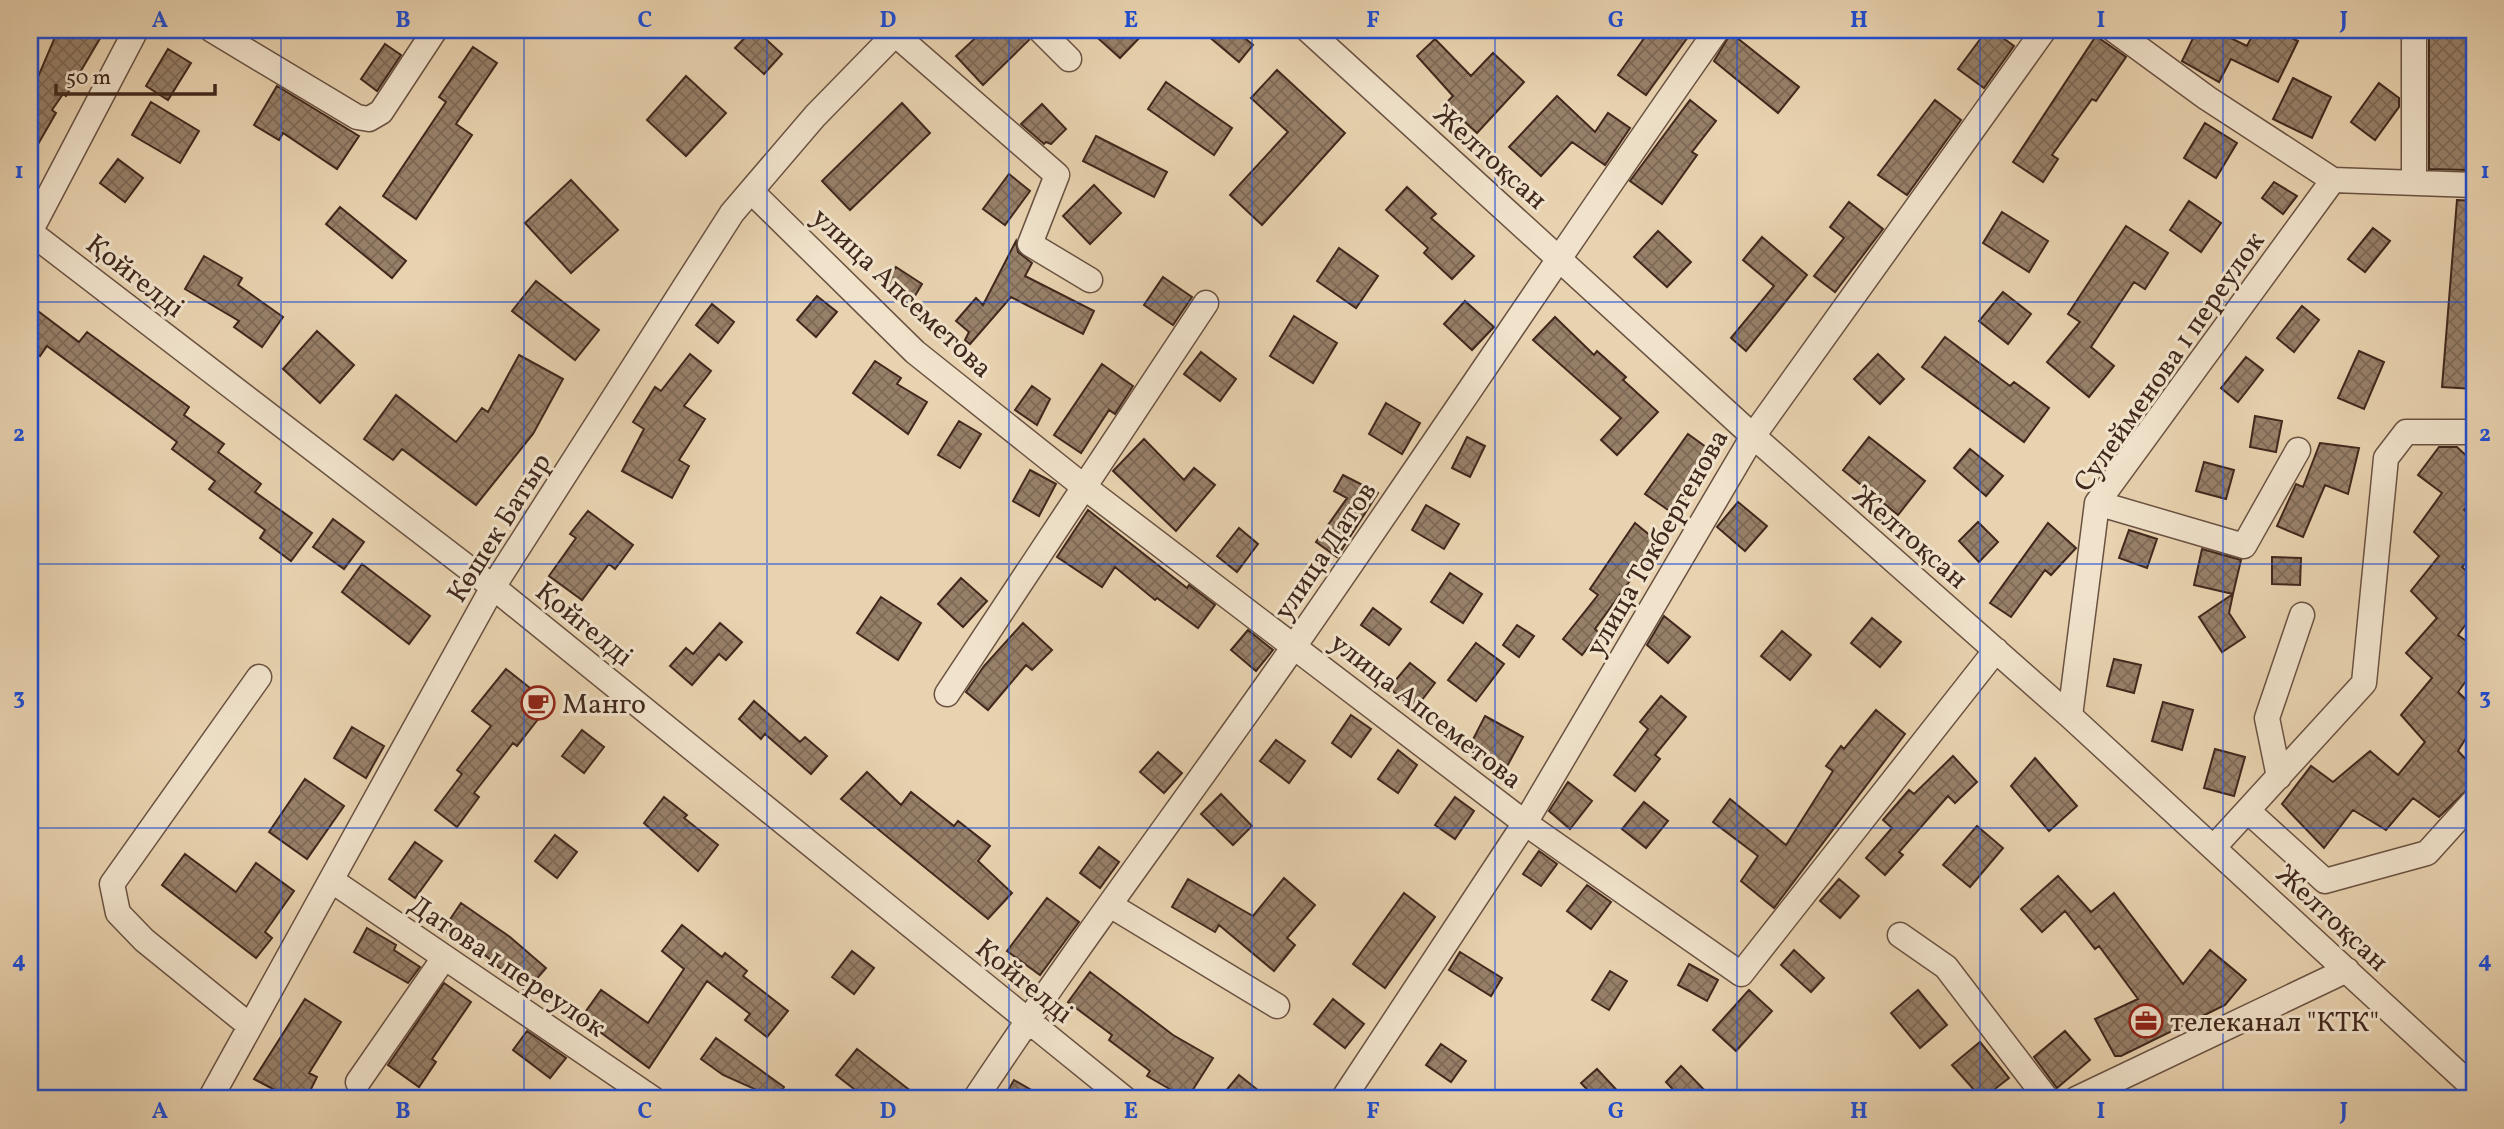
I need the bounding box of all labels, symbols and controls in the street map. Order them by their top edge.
text: A [152,5,168,37]
text: B [395,5,411,37]
text: C [638,5,652,37]
text: D [880,5,897,37]
text: E [1124,5,1138,37]
text: F [1366,5,1380,37]
text: G [1608,5,1624,37]
text: H [1850,5,1868,37]
text: I [2097,5,2105,37]
text: J [2339,5,2348,37]
scale bar [56,52,215,96]
text: 50 m [66,64,111,93]
street label: Желтоқсан [1424,96,1555,220]
text: 1 [14,156,24,188]
text: 1 [2480,156,2490,188]
street label: улица Апсеметова [802,200,1000,388]
street label: Сулейменова 1 переулок [2065,224,2275,500]
street label: Қойгелді [77,226,192,328]
text: 2 [13,419,25,451]
text: 2 [2479,419,2491,451]
street label: улица Токбергенова [1577,422,1739,664]
street label: Көшек Батыр [439,446,562,611]
street label: улица Датов [1265,474,1387,628]
street label: Желтоқсан [1843,477,1976,599]
street label: Қойгелді [526,573,641,677]
street label: улица Апсеметова [1321,624,1530,800]
text: 3 [13,682,25,714]
text: 3 [2479,682,2491,714]
cafe icon: Манго [519,684,557,722]
place label: Манго [562,686,646,725]
street label: Желтоқсан [2266,856,2396,981]
street label: Датова 1 переулок [400,887,613,1048]
street label: Қойгелді [966,930,1081,1034]
text: 4 [12,945,26,977]
text: 4 [2478,945,2492,977]
office icon: телеканал "КТК" [2127,1002,2165,1040]
place label: телеканал "КТК" [2170,1004,2379,1043]
text: A [152,1096,168,1128]
text: B [395,1096,411,1128]
text: C [638,1096,652,1128]
text: D [880,1096,897,1128]
text: E [1124,1096,1138,1128]
text: F [1366,1096,1380,1128]
text: G [1608,1096,1624,1128]
text: H [1850,1096,1868,1128]
text: I [2097,1096,2105,1128]
text: J [2339,1096,2348,1128]

